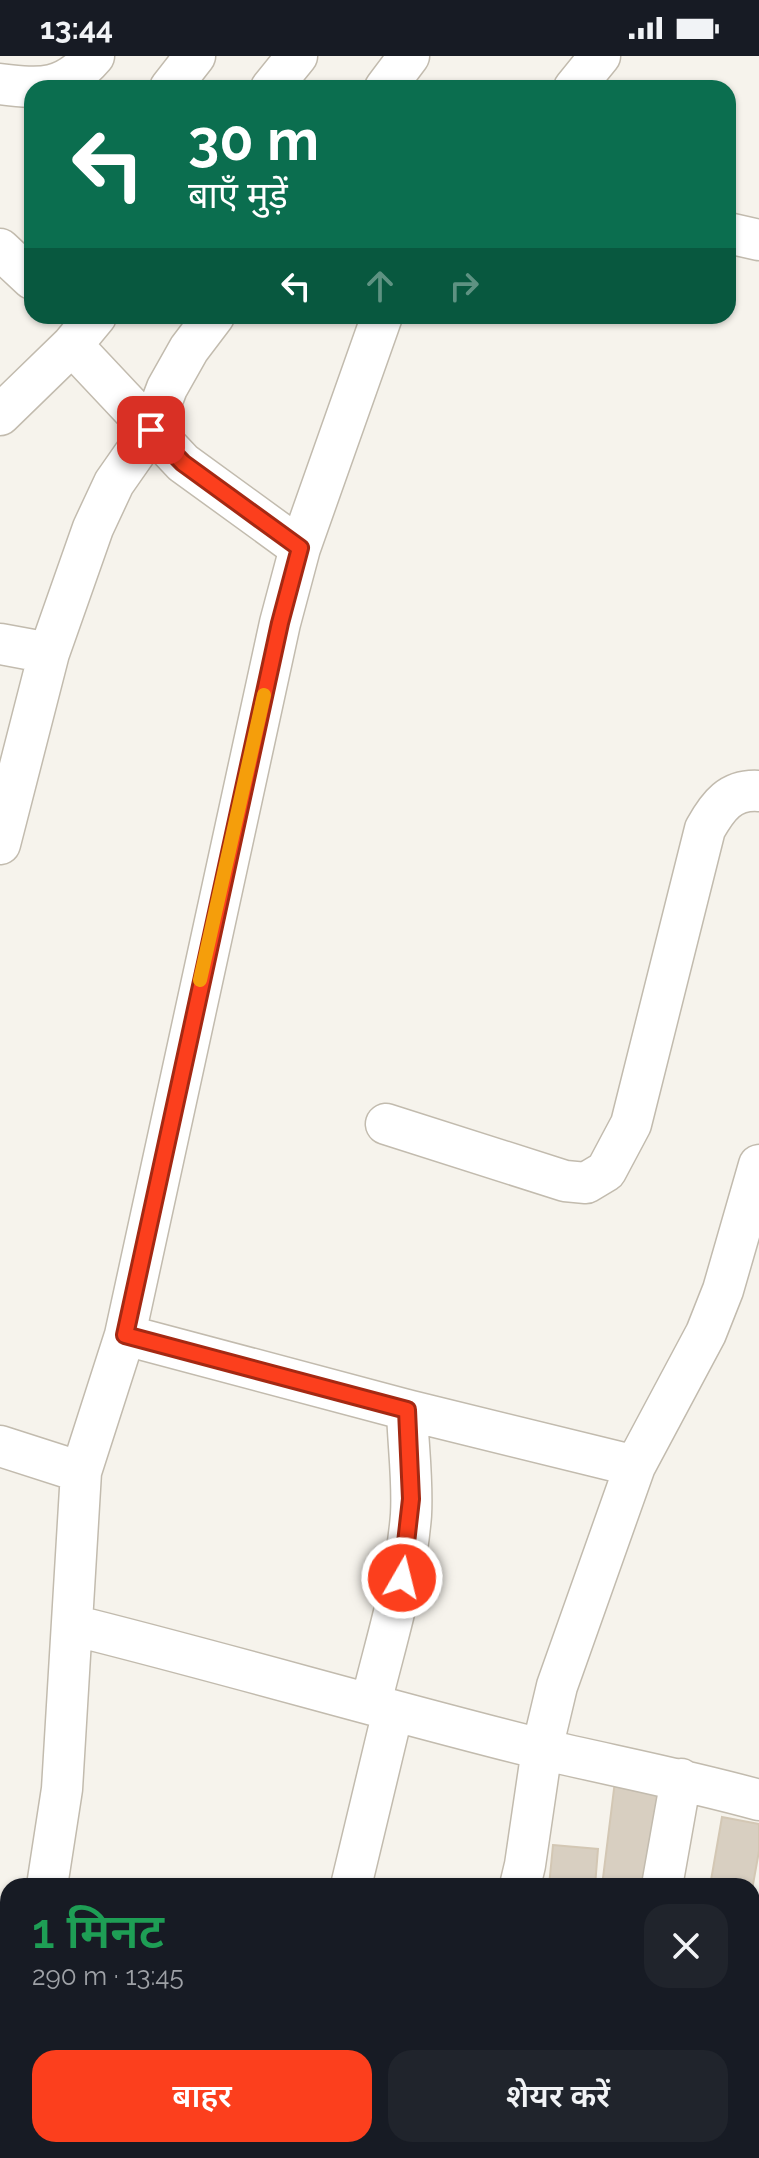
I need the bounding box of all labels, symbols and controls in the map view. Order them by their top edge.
text: 13:44 [40,11,113,46]
text: 30 m [188,107,319,173]
icon: left [56,112,160,216]
text: बाएँ मुड़ें [188,174,288,216]
icon: left [274,264,318,308]
icon: ahead [358,264,402,308]
icon: right [442,264,486,308]
pin [117,396,185,464]
icon: arrive [129,408,173,452]
position arrow [360,1536,444,1620]
text: 1 मिनट [32,1903,164,1959]
button: close [644,1904,728,1988]
text: 290 m · 13:45 [32,1961,184,1991]
button: बाहर [32,2050,372,2142]
button: शेयर करें [388,2050,728,2142]

